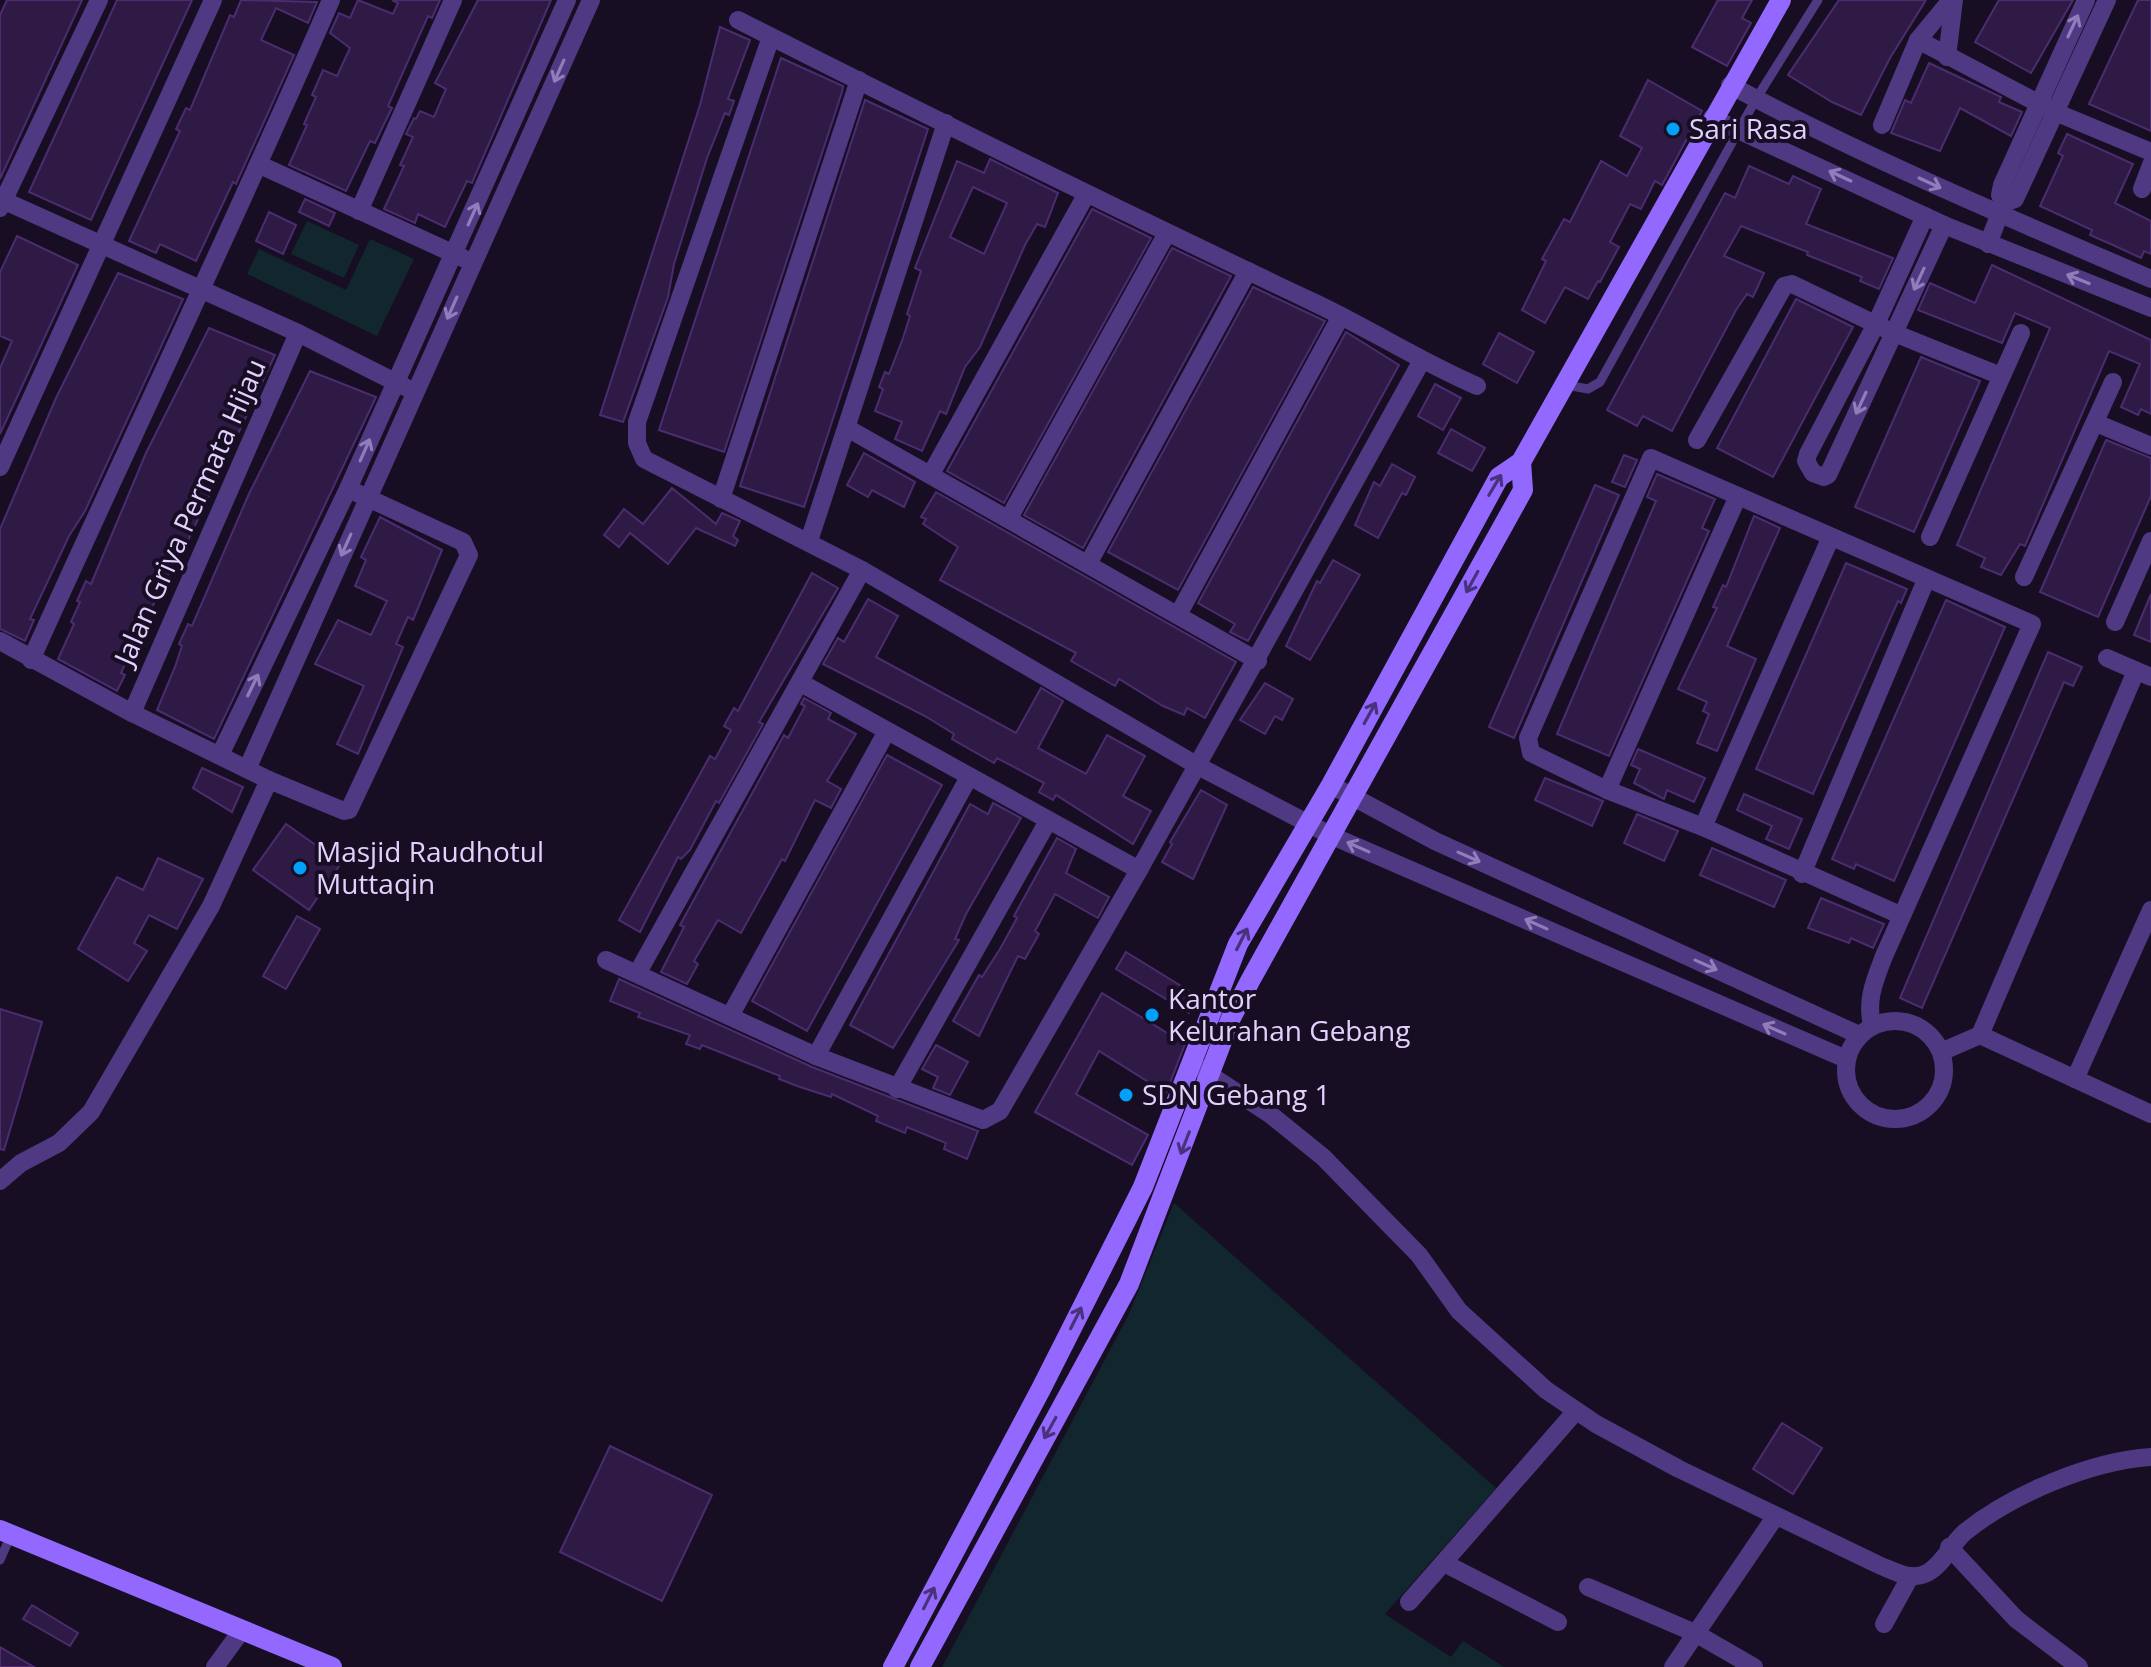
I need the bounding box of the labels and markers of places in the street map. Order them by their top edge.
place label: Sari Rasa [1689,109,1807,147]
marker: Sari Rasa [1664,120,1682,138]
place label: Masjid Raudhotul Muttaqin [316,832,544,902]
marker: Masjid Raudhotul Muttaqin [291,859,309,877]
place label: Kantor Kelurahan Gebang [1168,979,1410,1049]
marker: Kantor Kelurahan Gebang [1143,1006,1161,1024]
place label: SDN Gebang 1 [1142,1075,1330,1113]
marker: SDN Gebang 1 [1117,1086,1135,1104]

